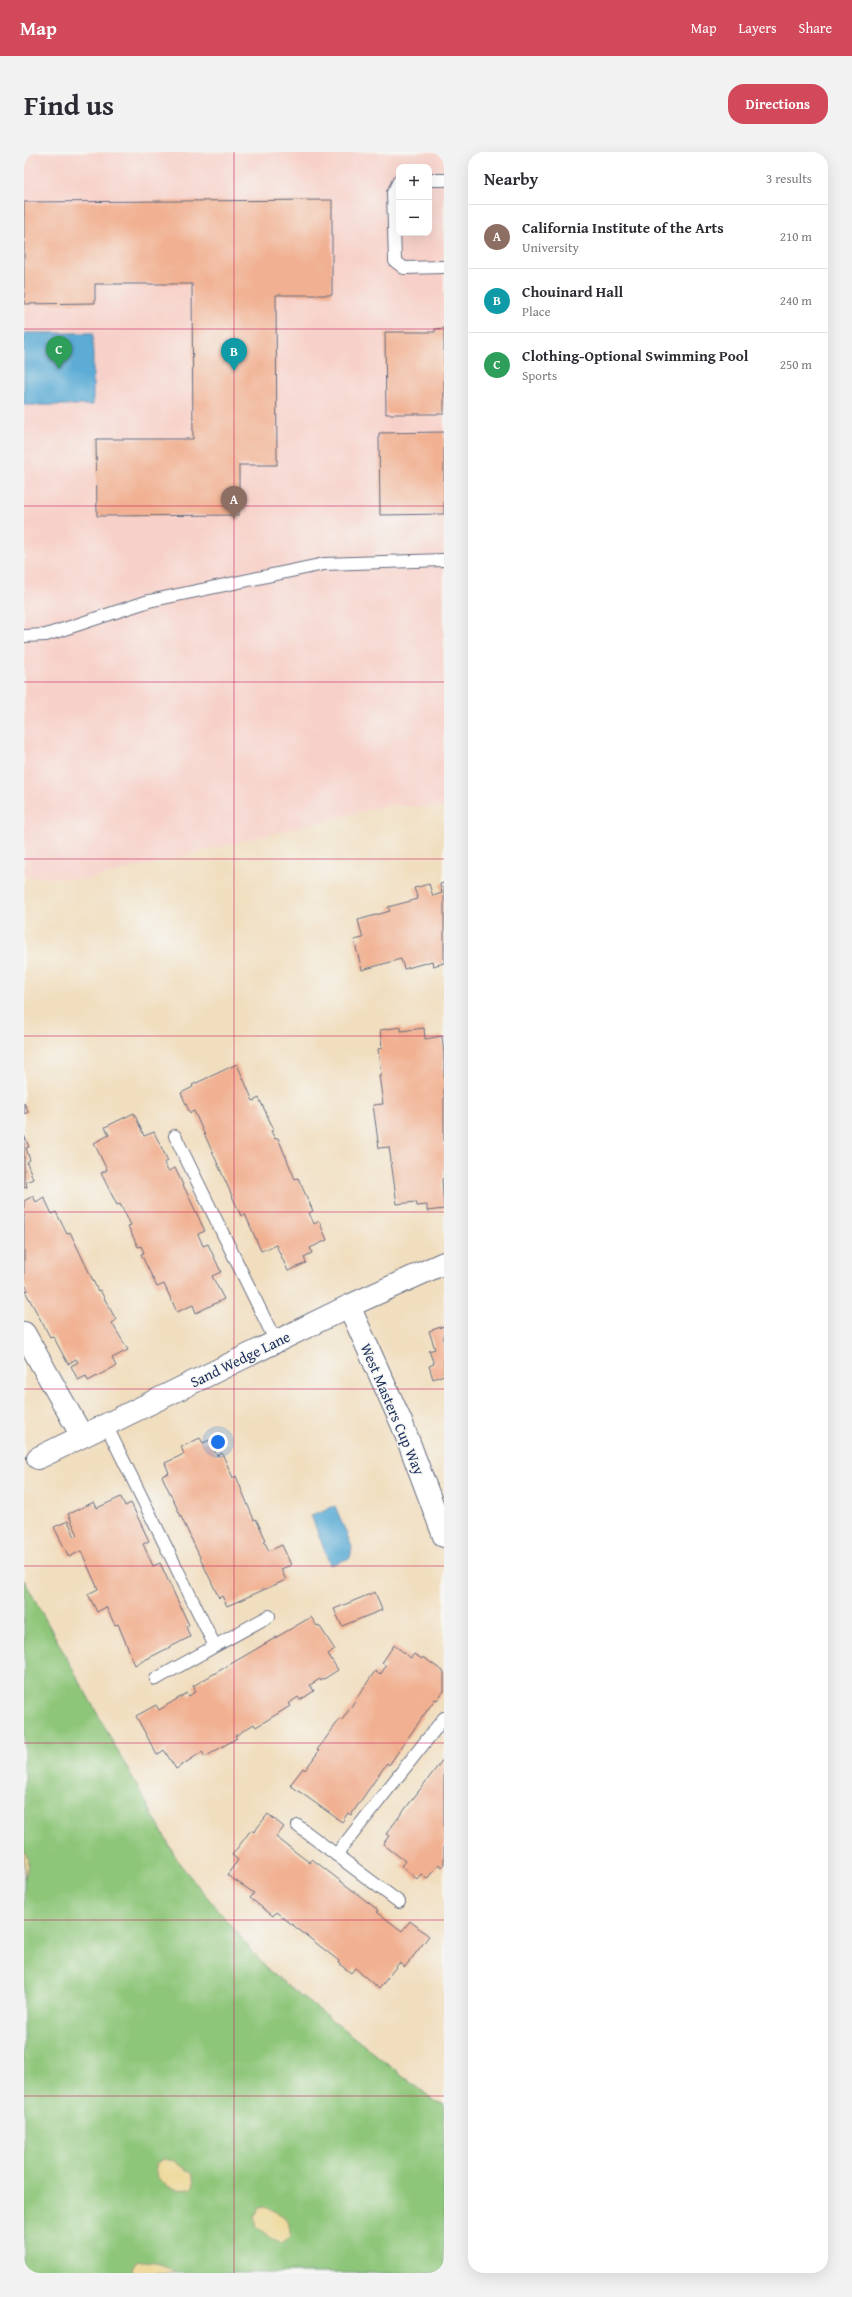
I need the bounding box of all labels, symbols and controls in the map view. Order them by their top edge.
text: Map [20,14,57,42]
text: Map [691,18,717,38]
text: Layers [739,18,777,38]
text: Share [799,18,832,38]
text: Find us [24,84,114,125]
button: Directions [728,84,828,124]
map controls [396,164,432,236]
button: + [396,164,432,200]
text: Nearby [484,166,538,191]
text: 3 results [766,169,812,188]
button: − [396,200,432,236]
text: California Institute of the Arts [522,217,724,238]
text: A [493,227,501,246]
text: 210 m [780,227,812,246]
text: University [522,238,579,257]
text: Chouinard Hall [522,281,623,302]
text: B [493,291,501,310]
text: 240 m [780,291,812,310]
text: Place [522,302,551,321]
pin: C [46,336,72,369]
pin: B [221,338,247,371]
text: Clothing-Optional Swimming Pool [522,345,748,366]
text: C [493,355,501,374]
text: 250 m [780,355,812,374]
text: Sports [522,366,557,385]
pin: A [221,486,247,519]
street label: Sand Wedge Lane [186,1326,294,1392]
street label: West Masters Cup Way [356,1340,430,1479]
your location [208,1432,228,1452]

